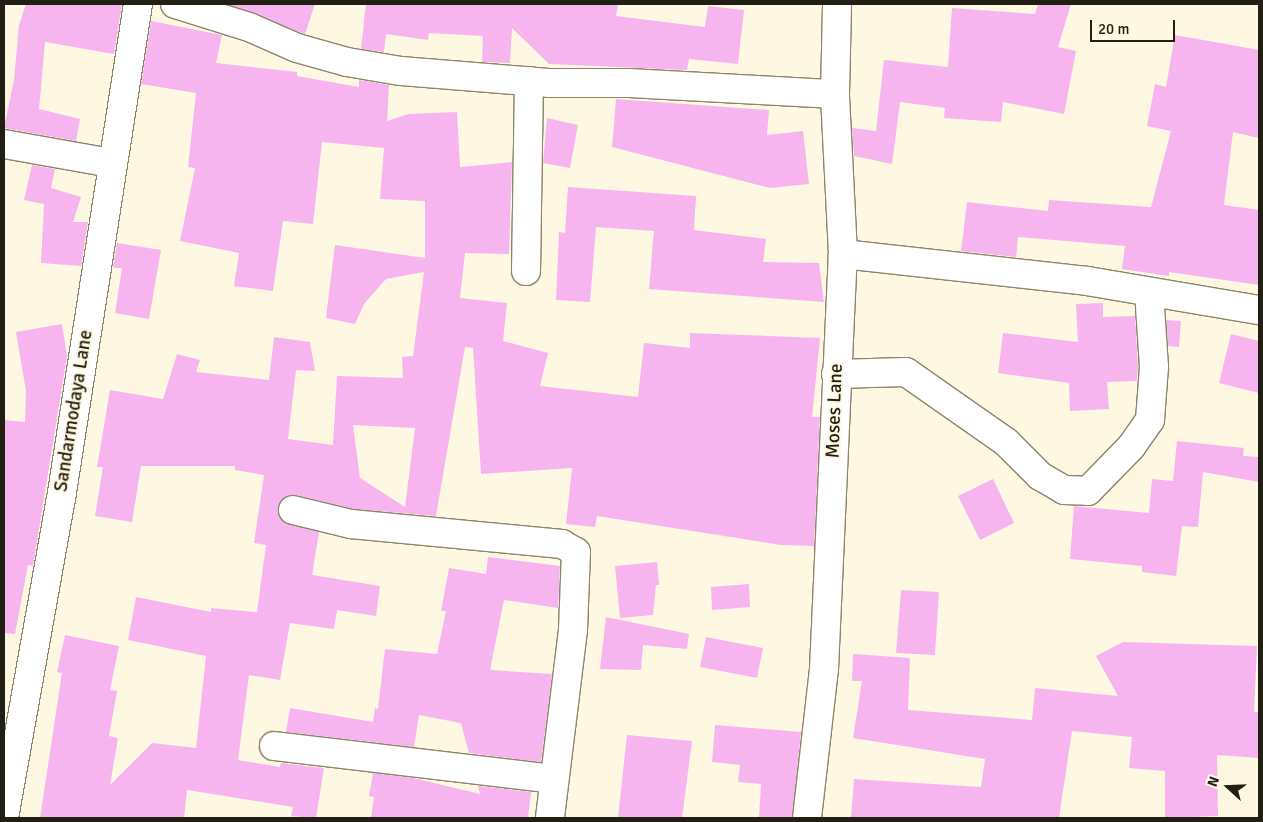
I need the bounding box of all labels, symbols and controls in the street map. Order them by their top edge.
scale bar [1093,10,1178,42]
text: 20 m [1098,20,1129,38]
street label: Sandarmodaya Lane [50,329,98,493]
street label: Moses Lane [822,363,848,459]
north arrow [1203,762,1253,812]
text: N [1204,774,1223,789]

